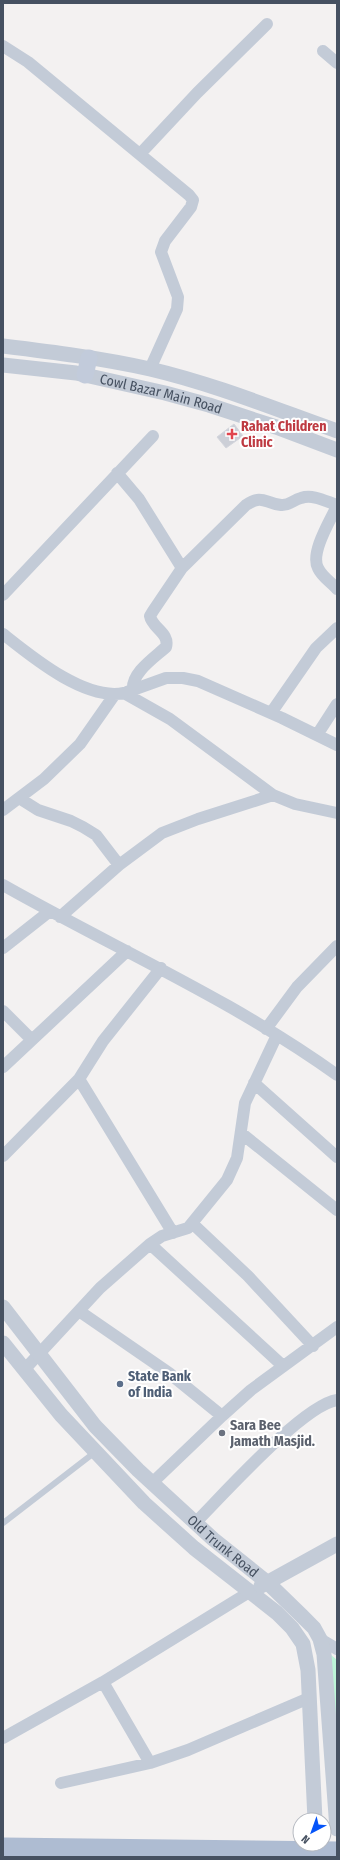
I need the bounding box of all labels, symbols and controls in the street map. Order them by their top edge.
street label: Cowl Bazar Main Road [98,371,224,418]
place label: Rahat Children Clinic [241,418,327,451]
marker: Rahat Children Clinic [226,428,238,440]
place label: State Bank of India [128,1368,192,1401]
marker: State Bank of India [115,1379,125,1389]
place label: Sara Bee Jamath Masjid. [229,1417,315,1450]
marker: Sara Bee Jamath Masjid. [217,1428,227,1438]
street label: Old Trunk Road [184,1512,262,1581]
north arrow [292,1812,332,1852]
text: N [299,1832,313,1846]

